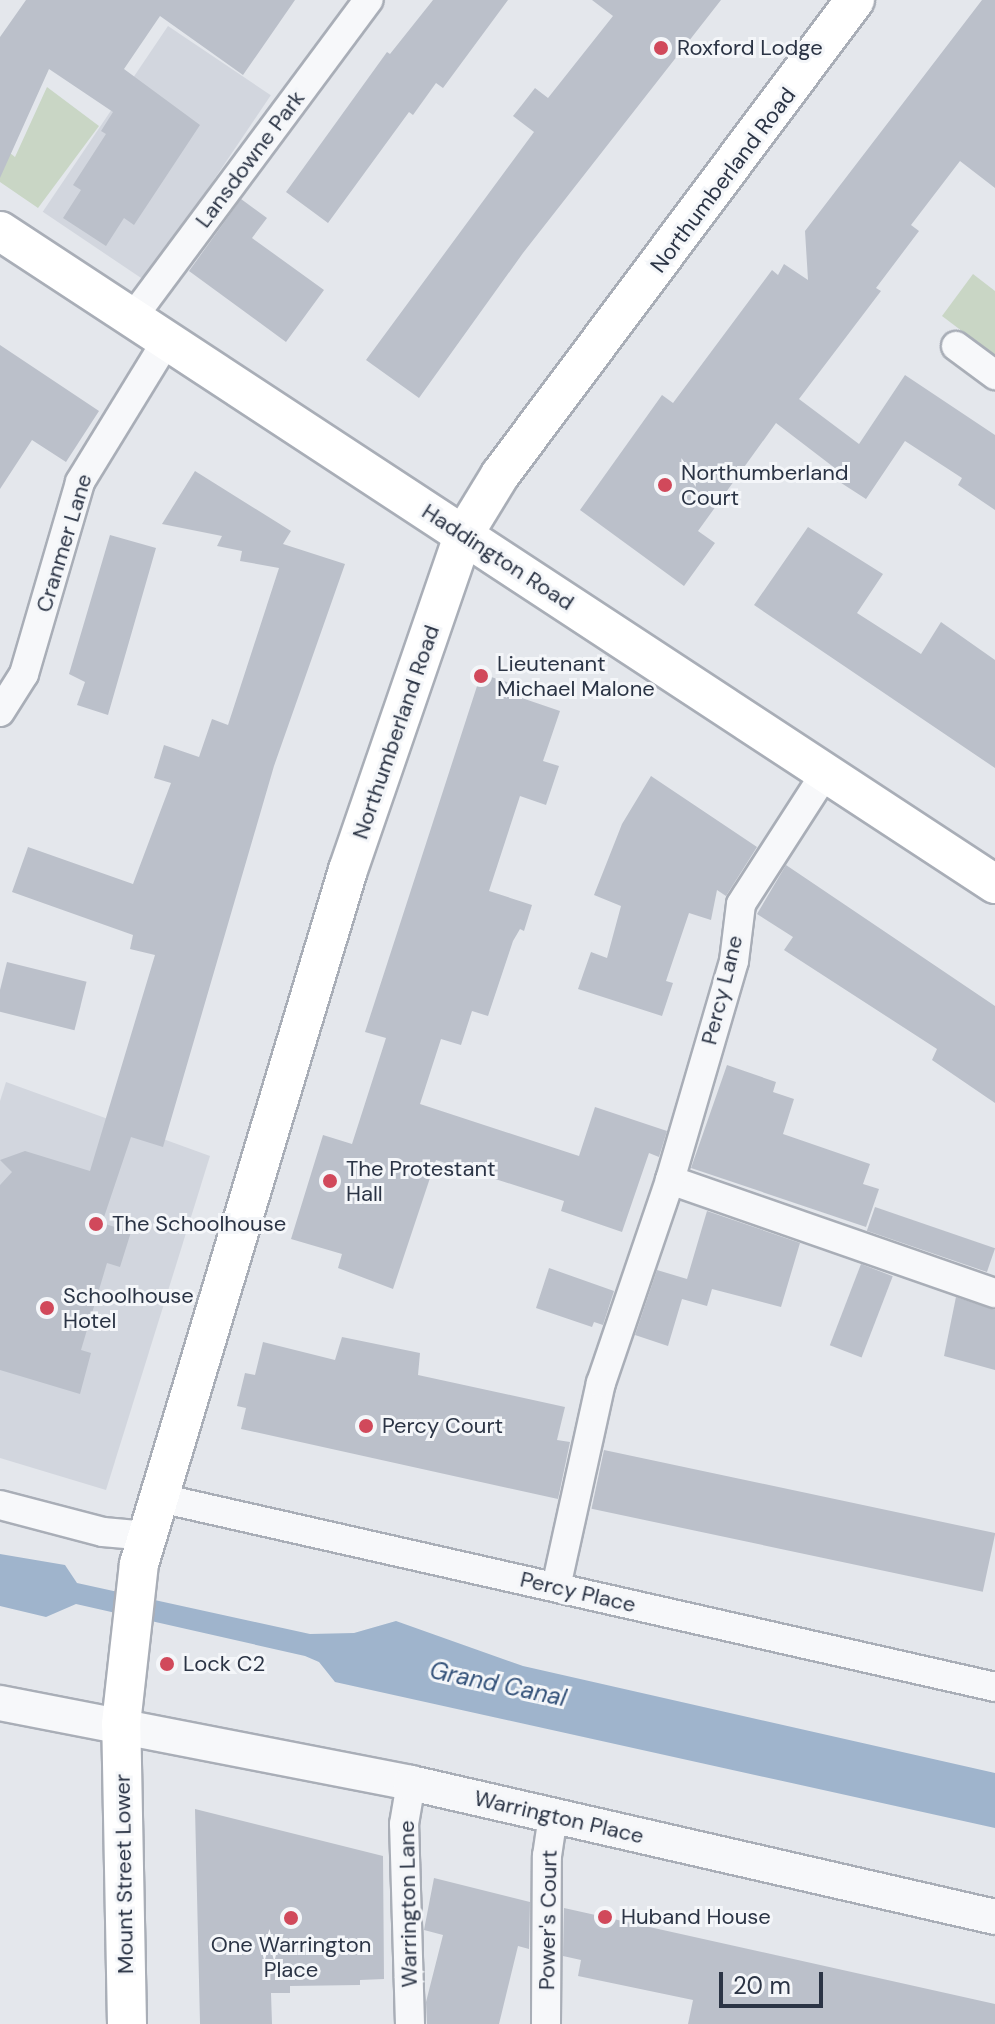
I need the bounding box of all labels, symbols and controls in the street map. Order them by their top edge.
place label: Roxford Lodge [677,35,823,61]
marker: Roxford Lodge [652,39,670,57]
street label: Northumberland Road [645,82,801,278]
street label: Lansdowne Park [190,85,310,233]
place label: Northumberland Court [681,459,849,510]
street label: Cranmer Lane [30,471,98,615]
marker: Northumberland Court [656,476,674,494]
street label: Haddington Road [417,498,579,616]
street label: Northumberland Road [347,622,445,842]
place label: Lieutenant Michael Malone [497,650,655,702]
marker: Lieutenant Michael Malone [472,667,490,685]
street label: Percy Lane [696,933,748,1047]
place label: The Protestant Hall [346,1155,496,1206]
marker: The Protestant Hall [321,1172,339,1190]
place label: The Schoolhouse [112,1211,286,1237]
marker: The Schoolhouse [87,1215,105,1233]
place label: Schoolhouse Hotel [63,1282,194,1334]
marker: Schoolhouse Hotel [38,1299,56,1317]
place label: Percy Court [382,1413,503,1439]
marker: Percy Court [357,1417,375,1435]
street label: Percy Place [518,1566,638,1618]
place label: Lock C2 [183,1651,265,1677]
marker: Lock C2 [158,1655,176,1673]
water label: Grand Canal [427,1655,569,1713]
street label: Mount Street Lower [109,1774,139,1974]
street label: Warrington Place [472,1785,646,1849]
street label: Warrington Lane [393,1820,423,1988]
street label: Power's Court [534,1850,562,1990]
place label: Huband House [621,1904,771,1930]
marker: Huband House [596,1908,614,1926]
marker: One Warrington Place [282,1909,300,1927]
place label: One Warrington Place [211,1931,371,1982]
scale bar [723,1956,827,2006]
text: 20 m [733,1970,791,2001]

